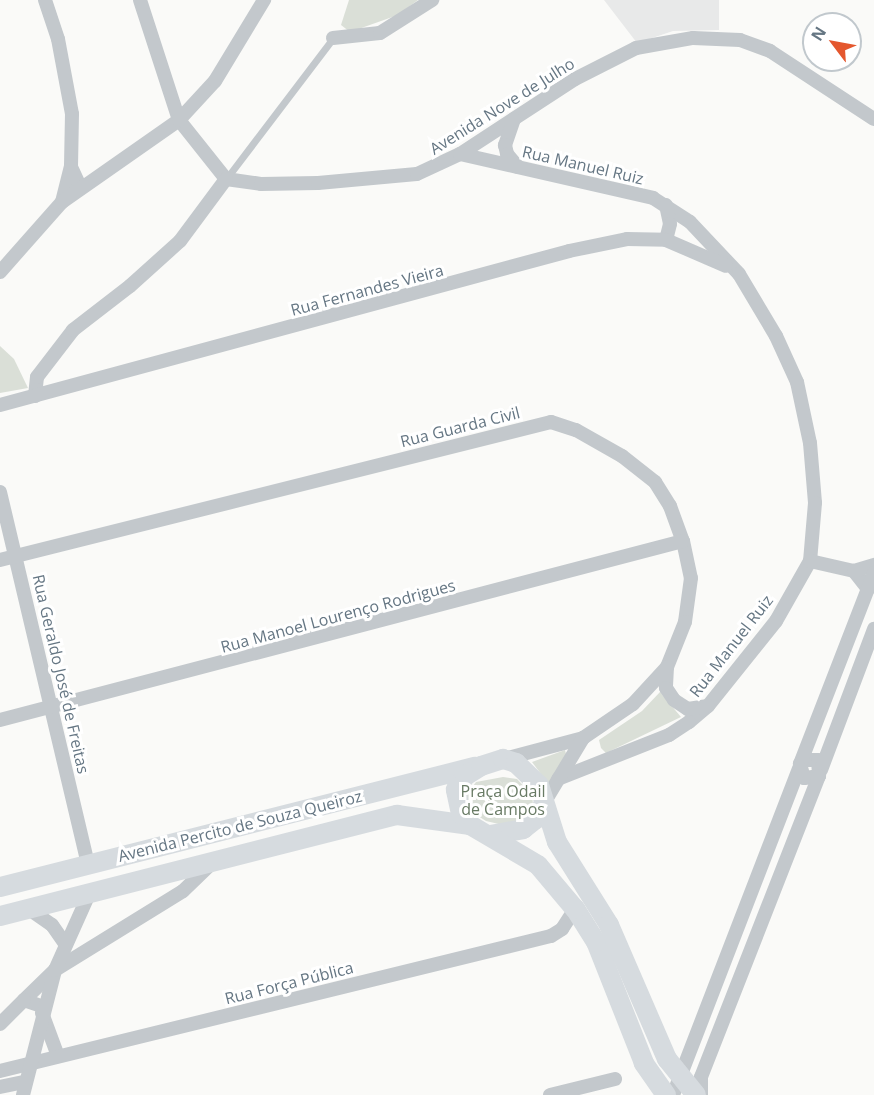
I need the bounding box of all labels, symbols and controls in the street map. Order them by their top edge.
north arrow [802,12,862,72]
text: N [806,22,831,45]
street label: Avenida Nove de Julho [426,54,578,158]
street label: Rua Manuel Ruiz [520,142,646,188]
street label: Rua Fernandes Vieira [288,260,446,320]
street label: Rua Guarda Civil [398,403,522,451]
street label: Rua Geraldo José de Freitas [29,572,93,776]
street label: Rua Manoel Lourenço Rodrigues [219,575,457,657]
street label: Rua Manuel Ruiz [685,591,777,701]
park label: Praça Odail de Campos [461,781,545,819]
street label: Avenida Percito de Souza Queiroz [116,786,364,866]
street label: Rua Força Pública [223,958,355,1008]

